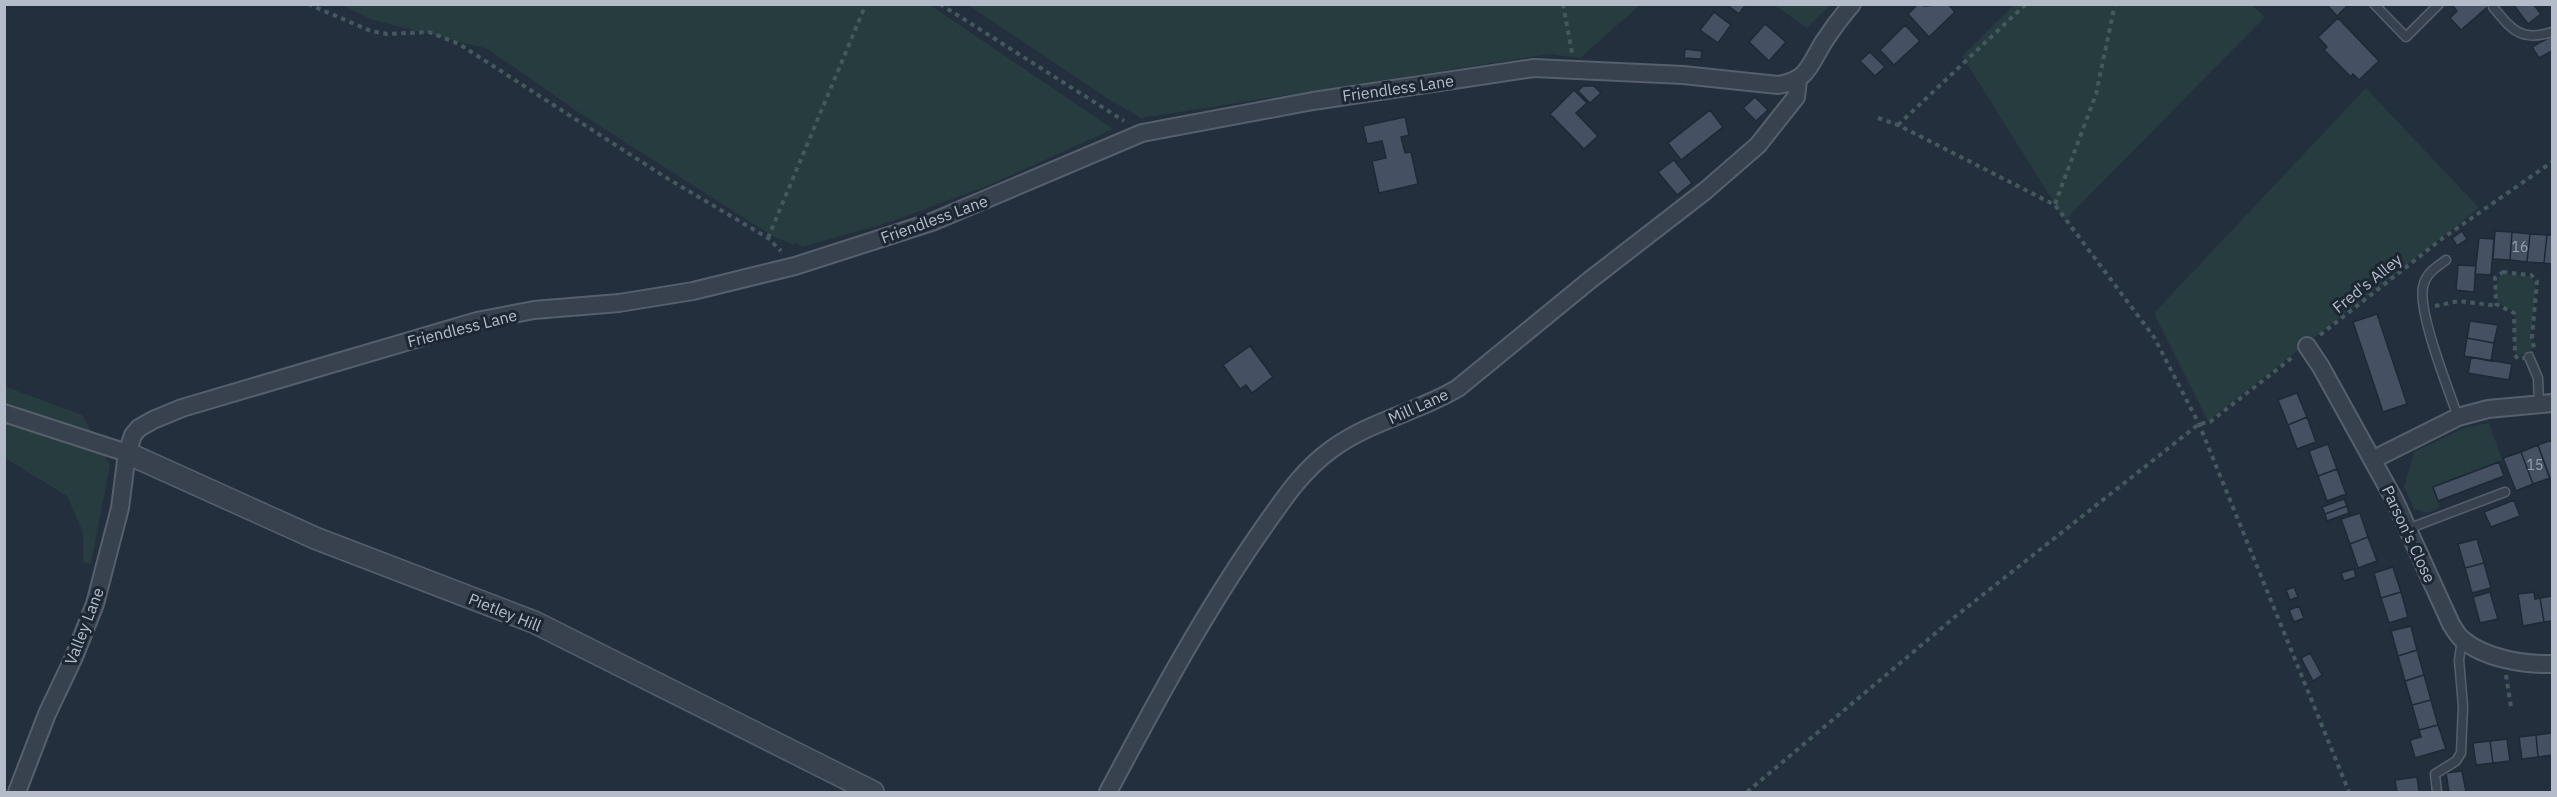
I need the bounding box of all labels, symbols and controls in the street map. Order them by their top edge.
street label: Friendless Lane [1341,70,1455,106]
street label: Friendless Lane [878,190,990,248]
house number: 16 [2512,238,2528,256]
street label: Fred's Alley [2328,249,2406,317]
street label: Friendless Lane [405,305,519,351]
street label: Mill Lane [1385,384,1451,428]
house number: 15 [2527,456,2543,474]
street label: Parson's Close [2378,482,2440,586]
street label: Valley Lane [60,584,108,668]
street label: Pietley Hill [466,588,544,636]

